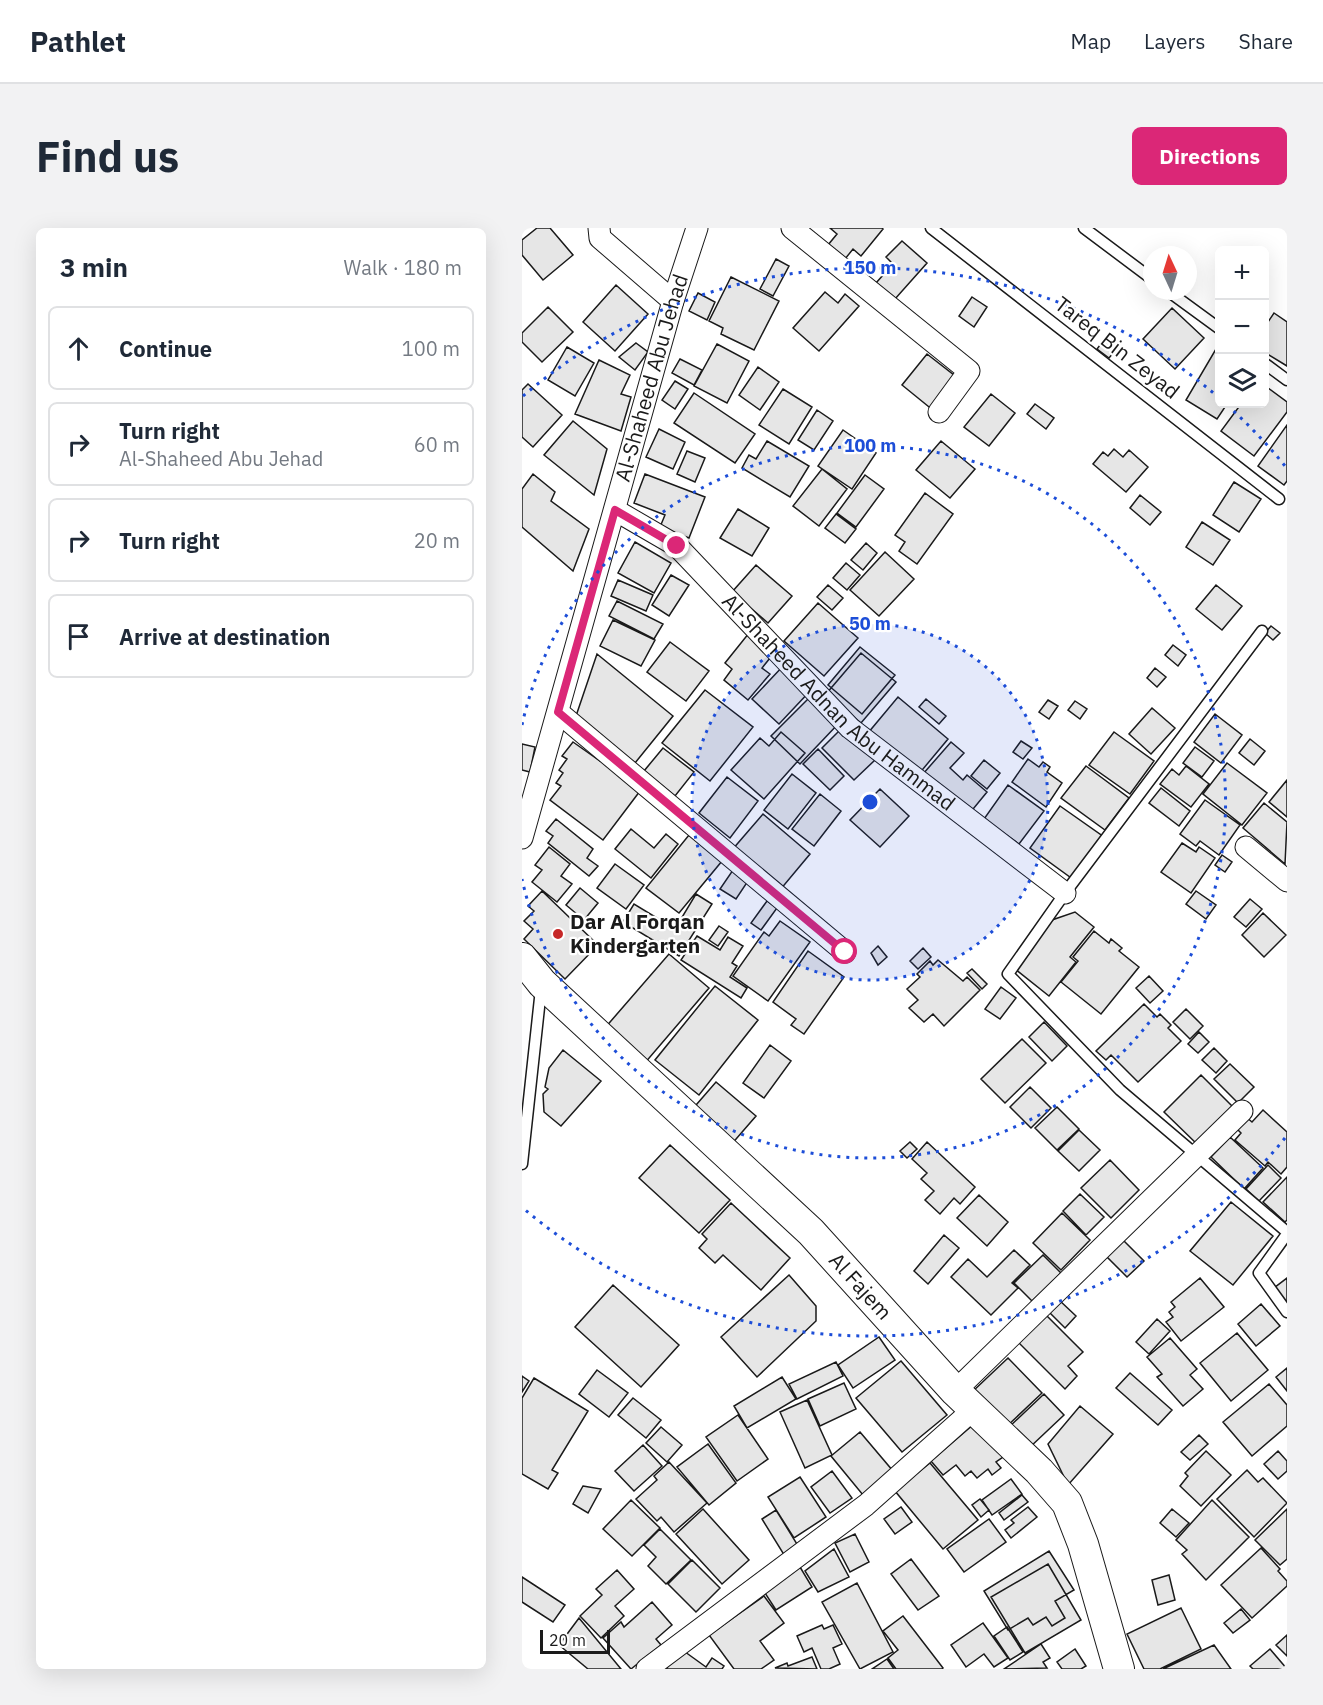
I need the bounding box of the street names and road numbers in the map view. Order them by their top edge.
street label: Al-Shaheed Abu Jehad [608,270,694,485]
street label: Tareq Bin Zeyad [1050,290,1186,405]
street label: Al-Shaheed Adnan Abu Hammad [716,587,961,817]
street label: Al Fajem [823,1246,899,1325]

